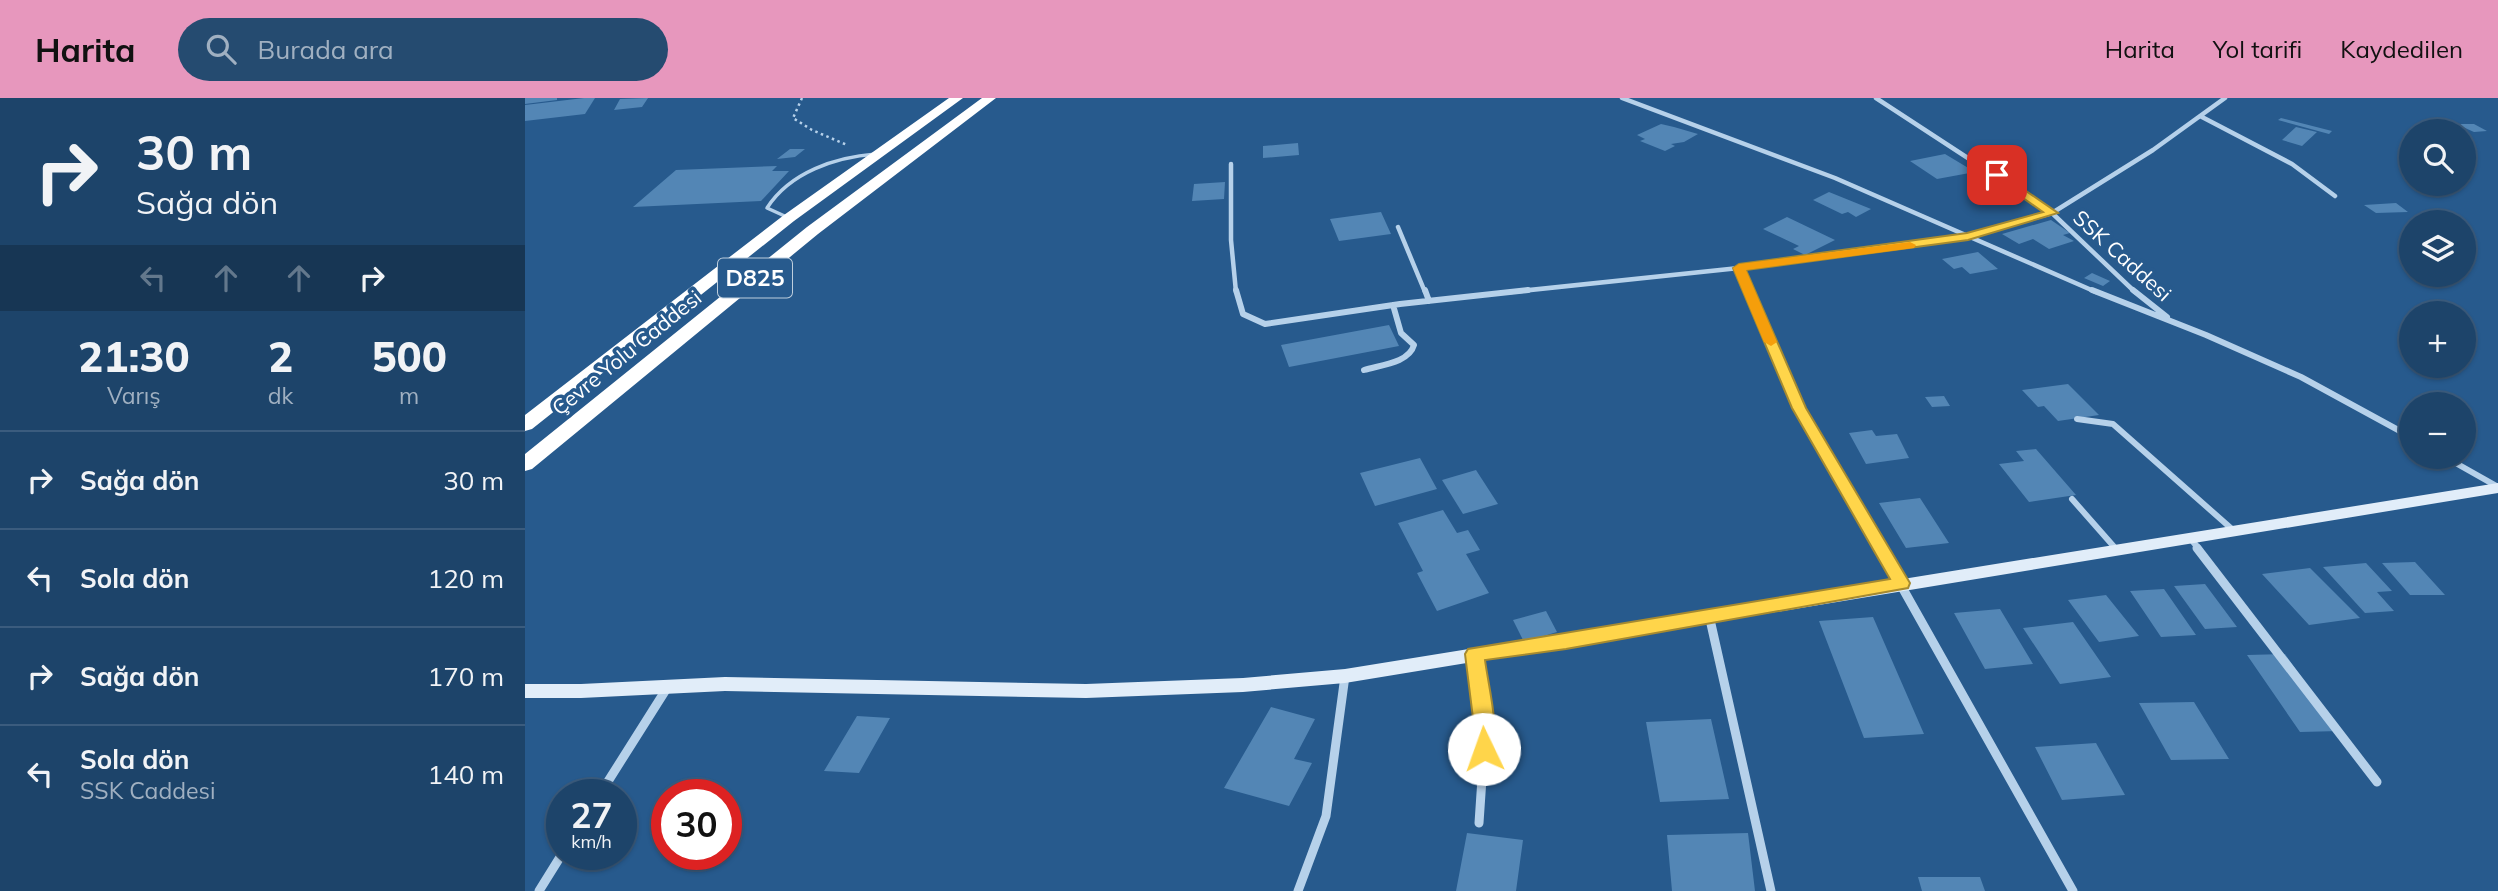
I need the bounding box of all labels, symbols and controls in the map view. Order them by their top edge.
search box [178,18,668,81]
text: Harita [35,29,136,70]
icon: search [202,30,240,68]
text: Burada ara [258,33,394,66]
text: Harita [2105,34,2175,64]
text: Yol tarifi [2213,34,2302,64]
text: Kaydedilen [2340,34,2463,64]
map controls [2399,119,2476,469]
button: search [2399,119,2476,196]
text: 30 m [136,121,252,182]
icon: right [21,126,112,217]
pin [1967,145,2027,205]
icon: arrive [1978,156,2016,194]
text: Sağa dön [136,182,278,222]
street label: SSK Caddesi [2068,204,2177,306]
button: layers [2399,210,2476,287]
road number: D825 [718,258,792,298]
icon: left [134,259,172,297]
icon: ahead [207,259,245,297]
icon: ahead [280,259,318,297]
icon: right [353,259,391,297]
street label: Çevre Yolu Caddesi [546,284,706,420]
button: + [2399,301,2476,378]
text: 21:30 [78,330,190,383]
text: 2 [268,330,293,383]
text: 500 [371,330,447,383]
text: Varış [107,381,161,410]
text: dk [268,381,293,410]
text: m [399,381,419,410]
button: − [2399,392,2476,469]
icon: right [21,461,59,499]
text: Sağa dön [80,464,200,497]
text: 30 m [443,464,504,497]
icon: left [21,559,59,597]
text: Sola dön [80,562,189,595]
text: 120 m [428,562,504,595]
icon: right [21,657,59,695]
text: Sağa dön [80,660,200,693]
text: 170 m [428,660,504,693]
position arrow [1447,712,1521,786]
text: Sola dön [80,743,189,776]
icon: left [21,755,59,793]
text: 140 m [428,758,504,791]
text: SSK Caddesi [80,776,215,805]
speed limit sign: 30 [651,779,742,870]
text: 27 [570,793,613,837]
text: km/h [571,830,612,853]

